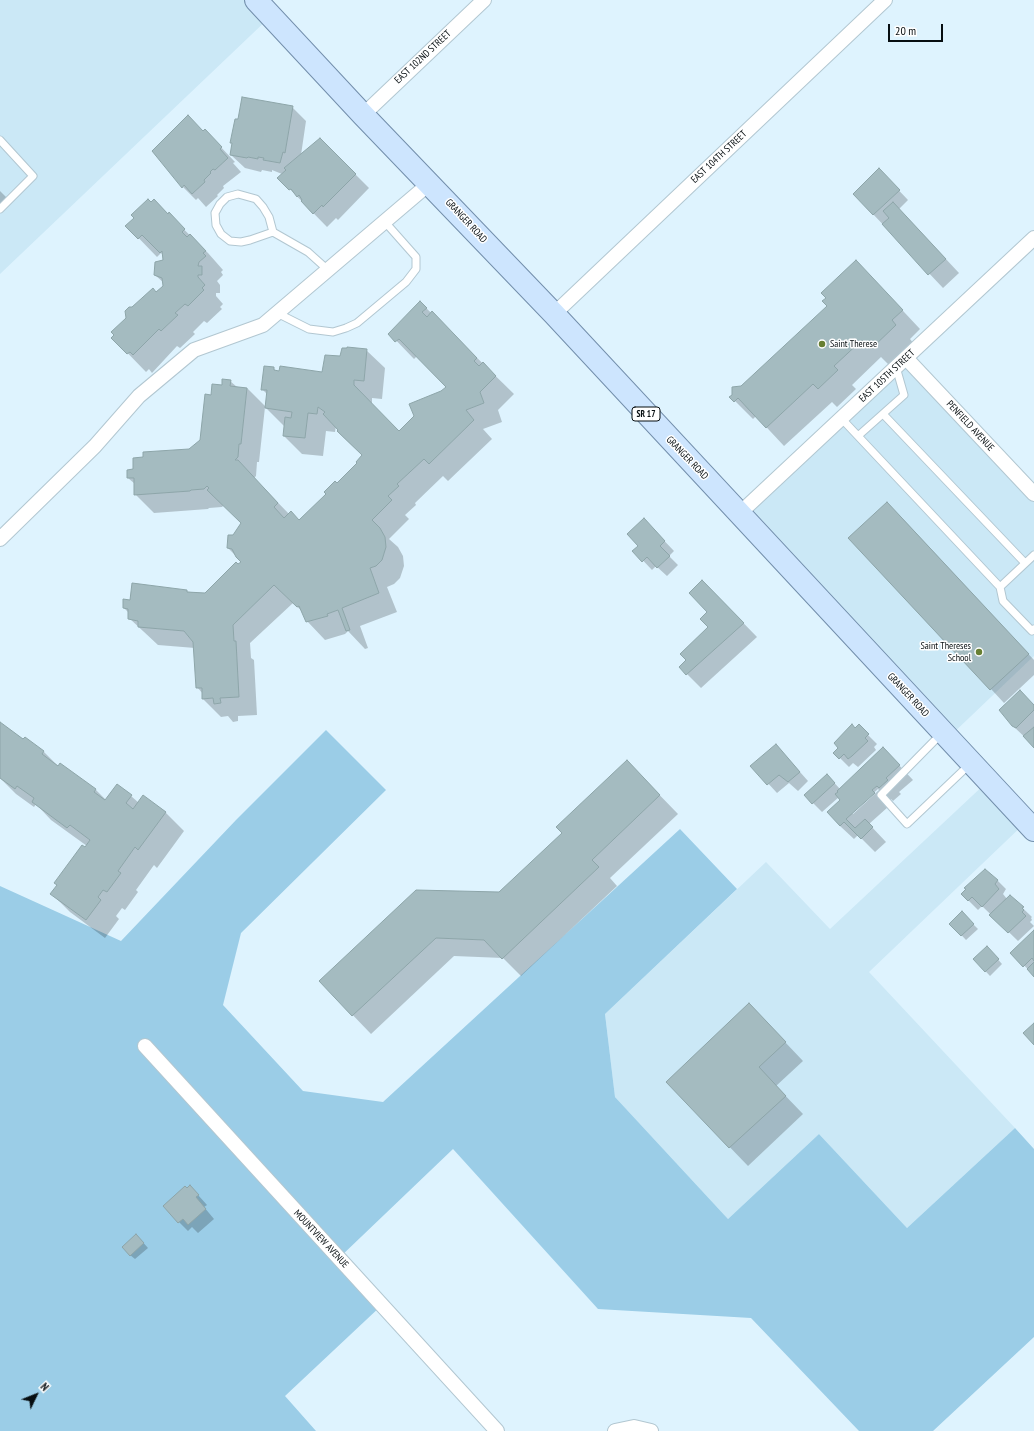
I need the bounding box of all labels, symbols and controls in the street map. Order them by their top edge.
scale bar [890,16,945,42]
text: 20 m [895,23,916,38]
street label: EAST 102ND STREET [392,28,454,86]
street label: EAST 104TH STREET [689,128,749,186]
street label: GRANGER ROAD [443,197,489,245]
place label: Saint Therese [830,338,877,350]
marker: Saint Therese [817,339,827,349]
street label: EAST 105TH STREET [857,347,917,405]
street label: PENFIELD AVENUE [944,398,996,454]
road number: SR 17 [632,407,660,421]
street label: GRANGER ROAD [663,434,711,482]
place label: Saint Thereses School [921,640,971,664]
marker: Saint Thereses School [974,647,984,657]
street label: GRANGER ROAD [885,671,931,719]
street label: MOUNTVIEW AVENUE [291,1207,351,1271]
north arrow [16,1375,56,1415]
text: N [38,1380,52,1394]

